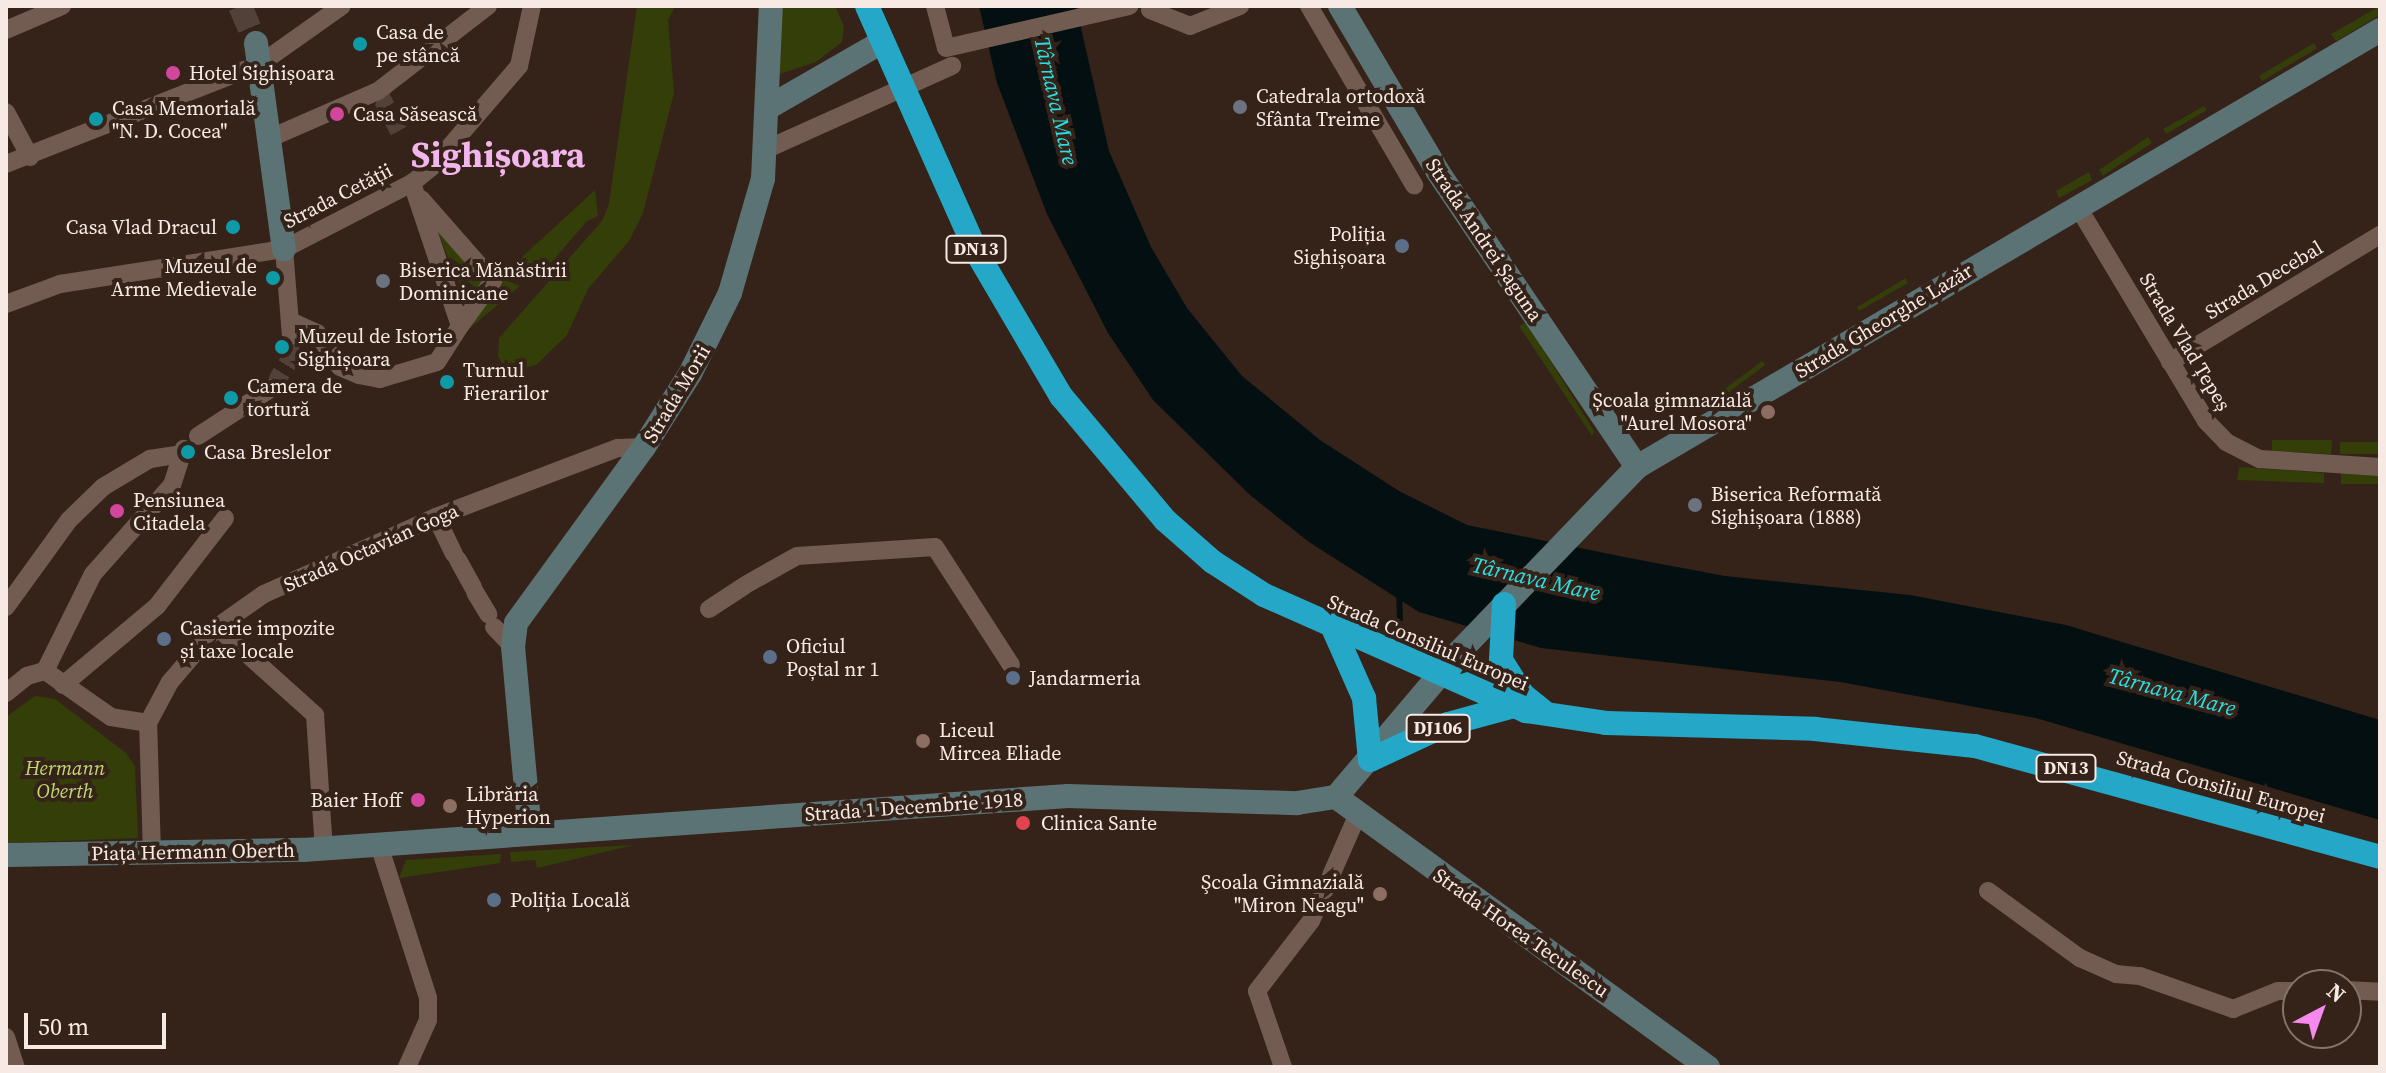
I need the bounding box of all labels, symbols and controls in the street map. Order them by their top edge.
place label: Casa de pe stâncă [376,20,460,67]
water label: Târnava Mare [1028,34,1084,168]
marker: Casa de pe stâncă [351,35,369,53]
place label: Hotel Sighișoara [189,61,335,85]
marker: Hotel Sighișoara [164,64,182,82]
place label: Catedrala ortodoxă Sfânta Treime [1256,84,1425,131]
place label: Casa Memorială "N. D. Cocea" [112,96,256,143]
marker: Catedrala ortodoxă Sfânta Treime [1231,98,1249,116]
place label: Casa Săsească [353,102,477,126]
marker: Casa Săsească [328,105,346,123]
marker: Casa Memorială "N. D. Cocea" [87,110,105,128]
district label: Sighișoara [411,133,585,177]
street label: Strada Andrei Șaguna [1421,154,1547,326]
street label: Strada Cetății [280,158,396,234]
place label: Casa Vlad Dracul [65,215,217,239]
marker: Casa Vlad Dracul [224,218,242,236]
place label: Poliția Sighișoara [1294,222,1386,269]
road number: DN13 [944,235,1008,263]
street label: Strada Decebal [2201,236,2327,324]
marker: Poliția Sighișoara [1393,237,1411,255]
place label: Muzeul de Arme Medievale [111,254,257,301]
place label: Biserica Mănăstirii Dominicane [399,258,567,305]
street label: Strada Gheorghe Lazăr [1791,258,1977,384]
street label: Strada Vlad Țepeș [2134,268,2236,416]
marker: Muzeul de Arme Medievale [264,269,282,287]
marker: Biserica Mănăstirii Dominicane [374,272,392,290]
place label: Muzeul de Istorie Sighișoara [298,324,453,371]
marker: Muzeul de Istorie Sighișoara [273,338,291,356]
street label: Strada Morii [638,341,716,447]
place label: Turnul Fierarilor [463,358,549,405]
marker: Turnul Fierarilor [438,373,456,391]
place label: Camera de tortură [247,374,343,421]
place label: Școala gimnazială "Aurel Mosora" [1592,388,1752,435]
marker: Camera de tortură [222,389,240,407]
marker: Școala gimnazială "Aurel Mosora" [1759,403,1777,421]
place label: Casa Breslelor [204,440,331,464]
marker: Casa Breslelor [179,443,197,461]
place label: Biserica Reformată Sighișoara (1888) [1711,482,1881,529]
place label: Pensiunea Citadela [133,488,225,535]
marker: Biserica Reformată Sighișoara (1888) [1686,496,1704,514]
street label: Strada Octavian Goga [280,499,462,597]
marker: Pensiunea Citadela [108,502,126,520]
water label: Târnava Mare [1469,551,1603,607]
street label: Strada Consiliul Europei [1324,590,1532,696]
place label: Casierie impozite și taxe locale [180,616,335,663]
marker: Casierie impozite și taxe locale [155,630,173,648]
place label: Oficiul Poștal nr 1 [786,634,880,681]
marker: Oficiul Poștal nr 1 [761,648,779,666]
water label: Târnava Mare [2105,662,2239,722]
place label: Jandarmeria [1029,666,1141,690]
marker: Jandarmeria [1004,669,1022,687]
road number: DJ106 [1404,714,1472,742]
place label: Liceul Mircea Eliade [939,718,1062,765]
marker: Liceul Mircea Eliade [914,732,932,750]
street label: Strada Consiliul Europei [2114,746,2328,828]
road number: DN13 [2034,754,2098,782]
park label: Hermann Oberth [25,757,105,804]
place label: Librăria Hyperion [466,782,551,829]
street label: Strada 1 Decembrie 1918 [804,787,1024,827]
place label: Baier Hoff [310,788,402,812]
marker: Baier Hoff [409,791,427,809]
marker: Librăria Hyperion [441,797,459,815]
place label: Clinica Sante [1041,811,1157,835]
marker: Clinica Sante [1012,812,1034,834]
street label: Piața Hermann Oberth [91,838,295,866]
street label: Strada Horea Teculescu [1429,863,1613,1003]
place label: Şcoala Gimnazială "Miron Neagu" [1201,870,1364,917]
marker: Şcoala Gimnazială "Miron Neagu" [1371,885,1389,903]
place label: Poliția Locală [510,888,630,912]
marker: Poliția Locală [485,891,503,909]
north arrow [2282,969,2362,1049]
text: N [2321,976,2352,1009]
scale bar [28,997,170,1047]
text: 50 m [38,1010,89,1043]

